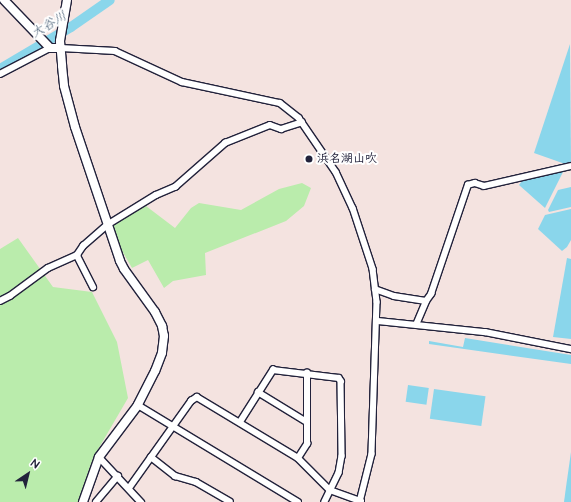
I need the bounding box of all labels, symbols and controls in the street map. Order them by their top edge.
water label: 大谷川 [28,8,70,42]
place label: 浜名湖山吹 [317,152,377,166]
marker: 浜名湖山吹 [304,154,314,164]
north arrow [8,454,48,494]
text: N [28,456,42,472]

